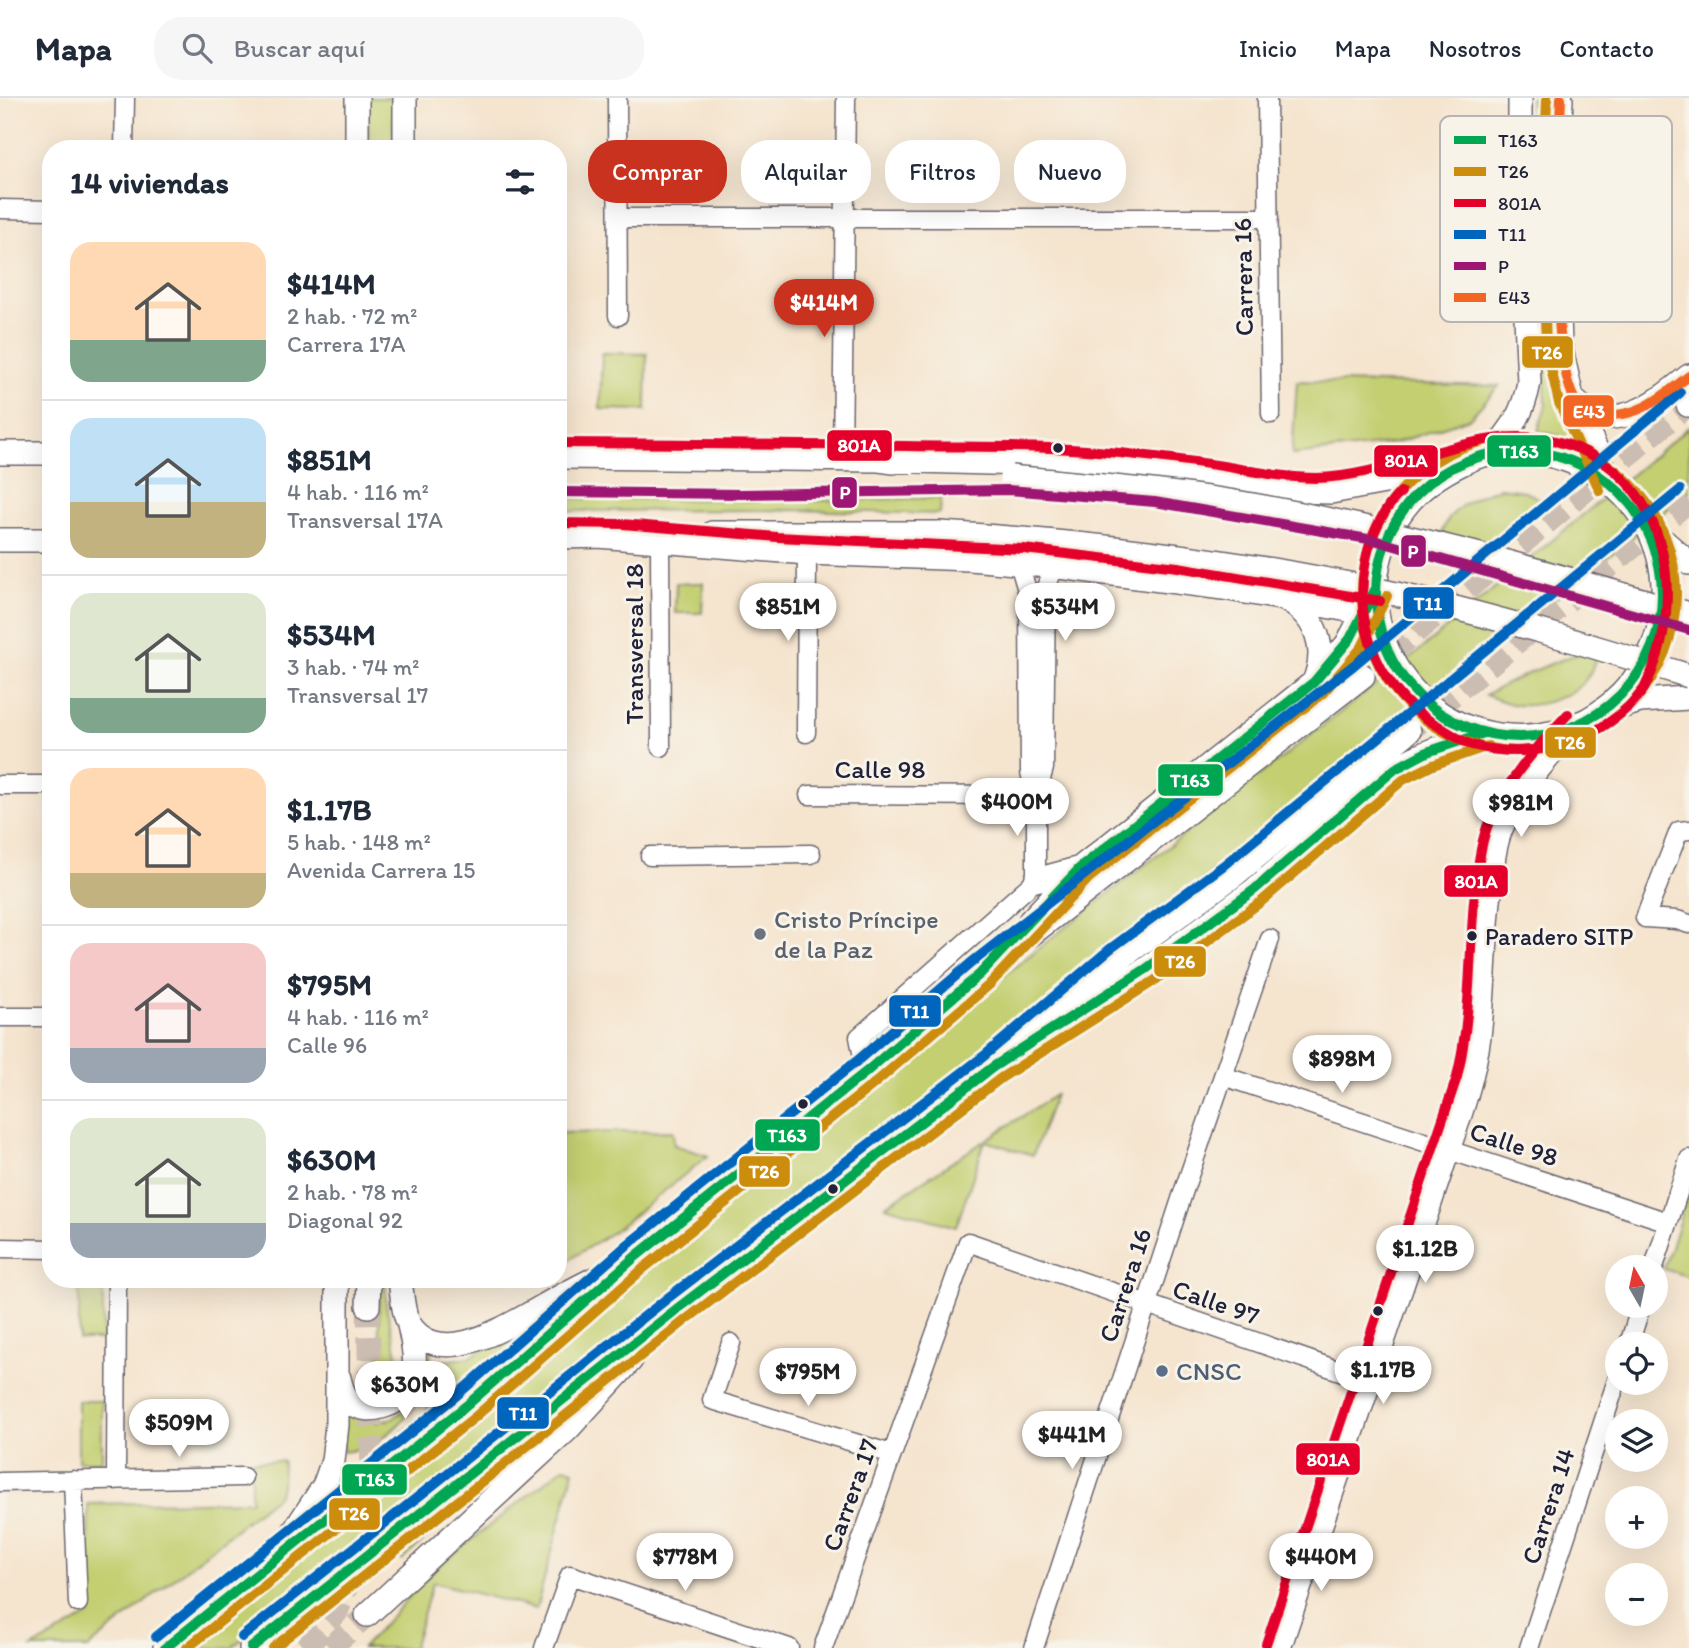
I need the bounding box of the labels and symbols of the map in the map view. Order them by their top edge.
legend [1440,116,1672,322]
text: T163 [1498,129,1538,152]
text: T26 [1498,160,1529,183]
text: 801A [1498,192,1541,215]
street label: Carrera 16 [1226,218,1260,336]
text: T11 [1498,223,1526,246]
text: P [1498,255,1509,278]
pin: $414M [775,280,873,339]
text: E43 [1498,286,1530,309]
line badge: T26 [1521,335,1574,369]
text: T26 [1531,341,1562,364]
line badge: E43 [1562,394,1615,428]
text: E43 [1573,400,1605,423]
line badge: 801A [826,429,893,462]
text: 801A [837,434,881,457]
line badge: T163 [1486,434,1552,468]
text: T163 [1498,440,1539,463]
unlabelled marker [1051,441,1065,455]
line badge: 801A [1373,444,1439,478]
text: 801A [1384,449,1428,472]
line badge: P [831,476,858,509]
text: P [840,481,851,504]
line badge: P [1400,534,1427,568]
text: P [1408,540,1419,563]
street label: Transversal 18 [618,563,650,725]
pin: $851M [739,584,837,643]
pin: $534M [1016,584,1114,643]
line badge: T11 [1402,586,1455,620]
text: T11 [1413,592,1442,615]
line badge: T26 [1544,726,1597,759]
text: T26 [1554,731,1585,754]
street label: Calle 98 [834,753,926,785]
line badge: T163 [1157,763,1224,797]
text: T163 [1169,769,1210,792]
pin: $400M [968,778,1066,838]
pin: $981M [1472,780,1570,839]
line badge: 801A [1443,864,1509,898]
text: 801A [1454,870,1498,893]
place label: Cristo Príncipe de la Paz [774,903,939,965]
place label: Paradero SITP [1485,922,1633,951]
marker: Cristo Príncipe de la Paz [752,926,768,942]
marker: Paradero SITP [1465,929,1479,943]
line badge: T26 [1153,945,1207,978]
text: T26 [1164,950,1195,973]
line badge: T11 [888,994,942,1028]
text: T11 [900,1000,929,1023]
pin: $898M [1293,1035,1391,1095]
unlabelled marker [796,1097,810,1111]
street label: Calle 98 [1466,1115,1562,1173]
line badge: T163 [754,1118,821,1152]
text: T163 [766,1124,807,1147]
line badge: T26 [738,1155,791,1188]
text: T26 [748,1160,779,1183]
unlabelled marker [826,1182,840,1196]
street label: Carrera 16 [1092,1224,1158,1346]
pin: $1.12B [1368,1226,1482,1285]
north arrow [1605,1255,1668,1318]
street label: Calle 97 [1168,1272,1264,1332]
unlabelled marker [1371,1304,1385,1318]
pin: $1.17B [1326,1346,1440,1406]
pin: $795M [759,1348,857,1408]
place label: CNSC [1176,1355,1242,1387]
pin: $630M [356,1362,454,1421]
marker: CNSC [1154,1363,1170,1379]
line badge: T11 [496,1396,550,1430]
pin: $509M [130,1400,228,1459]
text: T11 [508,1402,537,1425]
pin: $441M [1023,1412,1121,1471]
street label: Carrera 17 [815,1434,885,1556]
line badge: 801A [1295,1442,1361,1476]
street label: Carrera 14 [1514,1444,1582,1568]
text: 801A [1306,1448,1350,1471]
line badge: T163 [341,1463,408,1496]
text: T163 [354,1468,395,1491]
line badge: T26 [328,1497,381,1531]
text: T26 [338,1502,369,1525]
pin: $778M [636,1534,734,1593]
pin: $440M [1272,1534,1370,1593]

